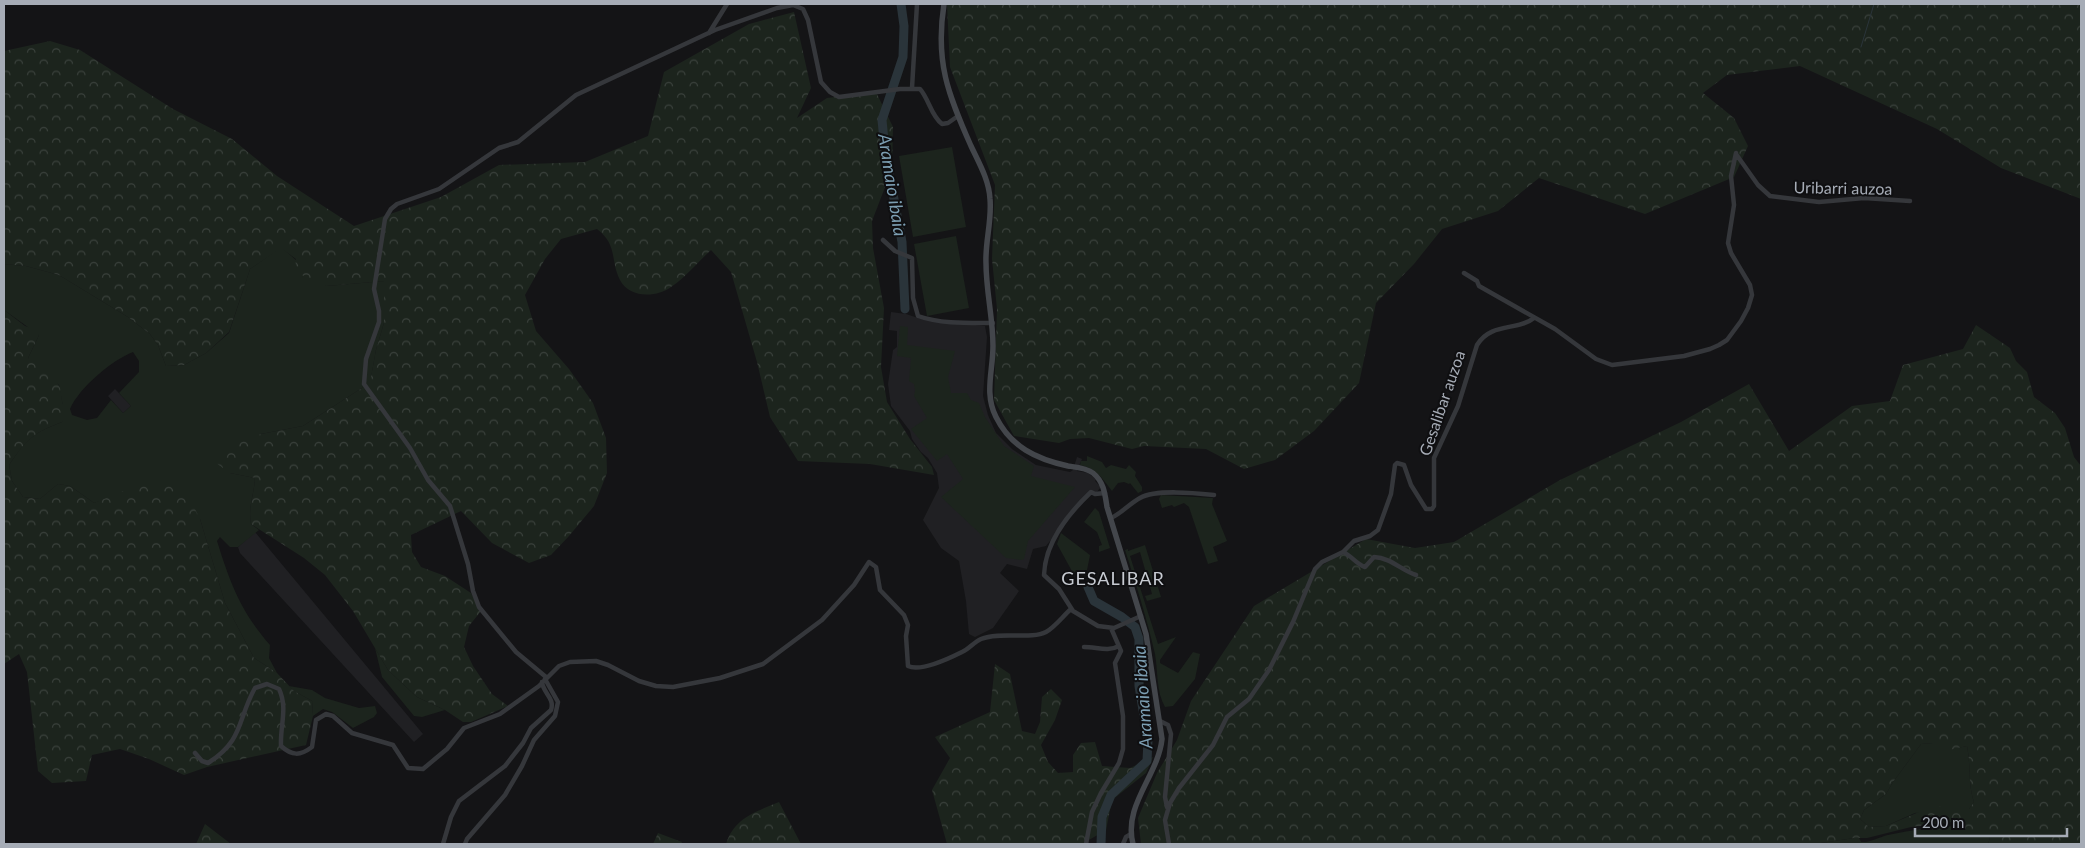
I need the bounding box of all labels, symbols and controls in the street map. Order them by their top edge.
water label: Aramaio ibaia [874,131,912,238]
street label: Uribarri auzoa [1794,177,1893,198]
street label: Gesalibar auzoa [1415,348,1468,458]
district label: GESALIBAR [1061,567,1165,589]
water label: Aramaio ibaia [1127,645,1157,750]
scale bar [1915,806,2068,838]
text: 200 m [1922,813,1964,831]

